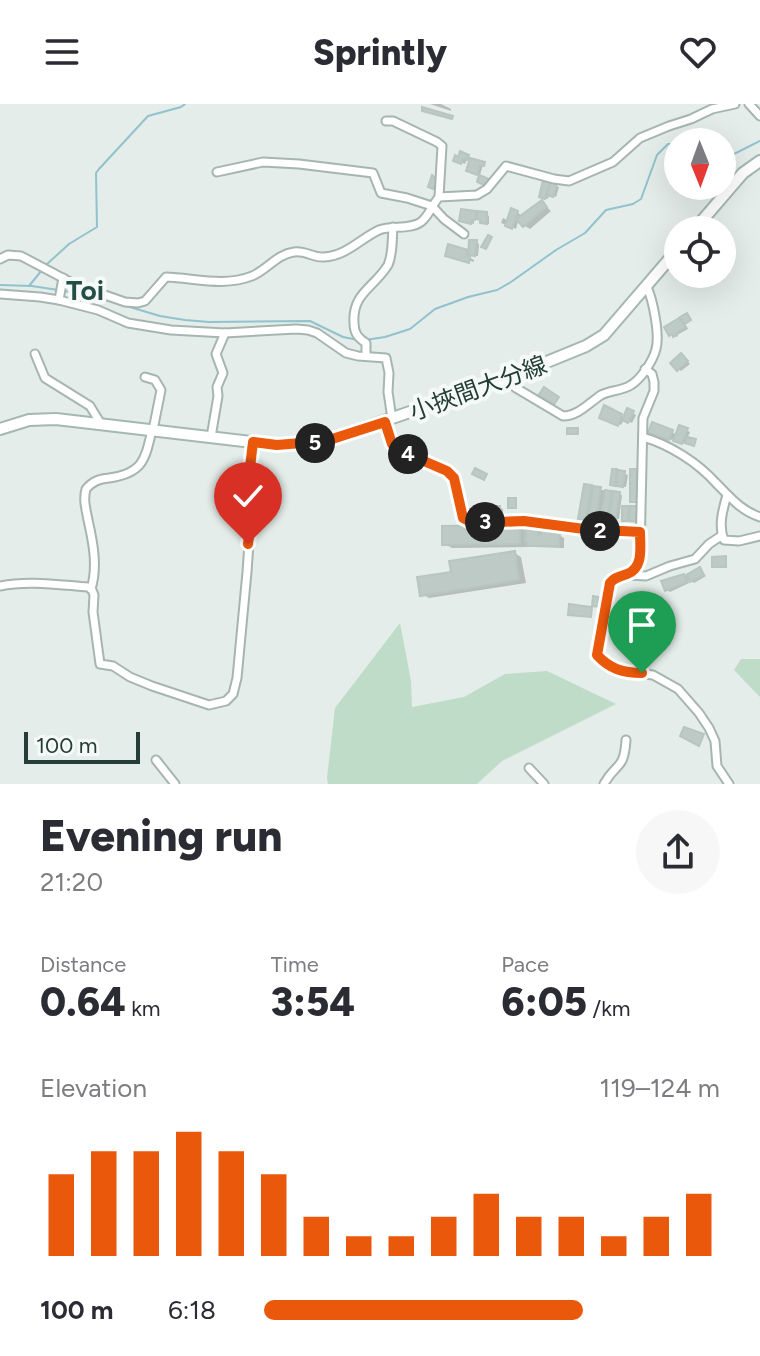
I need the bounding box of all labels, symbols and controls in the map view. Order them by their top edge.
icon: menu [40,30,84,74]
icon: heart [676,30,720,74]
text: Sprintly [313,31,447,74]
north arrow [664,128,736,200]
map controls [664,128,736,288]
button: locate [664,216,736,288]
district label: Toi [66,273,104,307]
street label: 小挾間大分線 [405,350,551,426]
pin: 5 [295,423,335,463]
text: 5 [309,429,321,456]
pin: 4 [388,434,428,474]
text: 4 [401,440,415,467]
pin [214,462,282,544]
icon: check [226,474,270,518]
pin: 3 [465,502,505,542]
text: 3 [479,508,491,535]
pin: 2 [580,511,620,551]
text: 2 [594,517,606,544]
pin [608,591,676,673]
icon: arrive [620,603,664,647]
scale bar [24,728,140,764]
text: 100 m [36,732,97,759]
text: Evening run [40,809,282,862]
button: share [636,810,720,894]
text: 21:20 [40,866,103,898]
text: Distance [40,951,126,978]
text: Time [271,951,319,978]
text: Pace [501,951,549,978]
text: 0.64 [40,978,126,1026]
text: 3:54 [271,978,355,1026]
text: 6:05 [501,978,587,1026]
text: km [126,995,161,1022]
text: /km [587,995,631,1022]
text: Elevation [40,1072,147,1104]
text: 119–124 m [600,1072,720,1104]
text: 100 m [40,1294,114,1326]
text: 6:18 [168,1294,216,1326]

